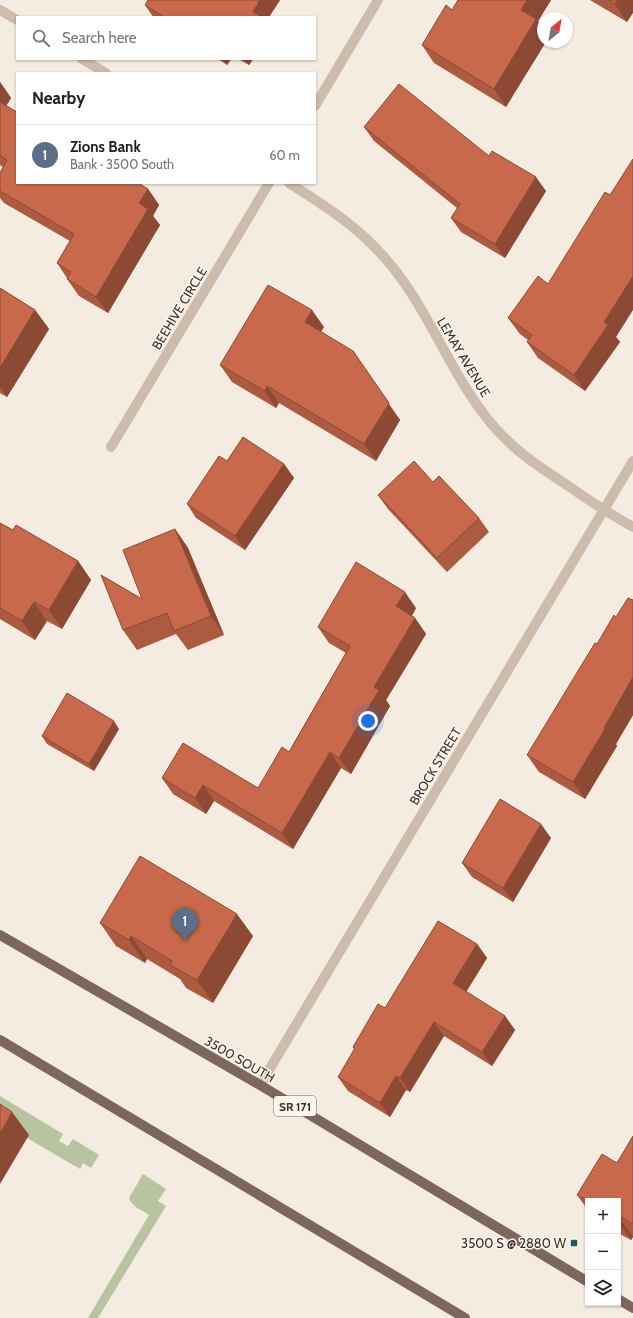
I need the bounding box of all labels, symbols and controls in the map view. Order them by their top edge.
north arrow [537,12,573,48]
search box [16,16,316,60]
icon: search [30,27,52,49]
text: Search here [62,29,137,47]
text: Nearby [32,88,85,108]
text: Zions Bank [70,138,141,156]
text: 1 [43,147,47,163]
text: 60 m [269,147,300,163]
text: Bank · 3500 South [70,156,174,172]
street label: BEEHIVE CIRCLE [148,264,210,352]
street label: LEMAY AVENUE [434,314,494,400]
your location [358,711,378,731]
street label: BROCK STREET [406,724,464,808]
pin: 1 [172,908,198,941]
street label: 3500 SOUTH [202,1033,278,1085]
road number: SR 171 [274,1096,316,1116]
map controls [585,1198,621,1306]
button: + [585,1198,621,1234]
button: − [585,1234,621,1270]
place label: 3500 S @ 2880 W [461,1235,567,1251]
marker: 3500 S @ 2880 W [569,1238,579,1248]
button: layers [585,1270,621,1306]

